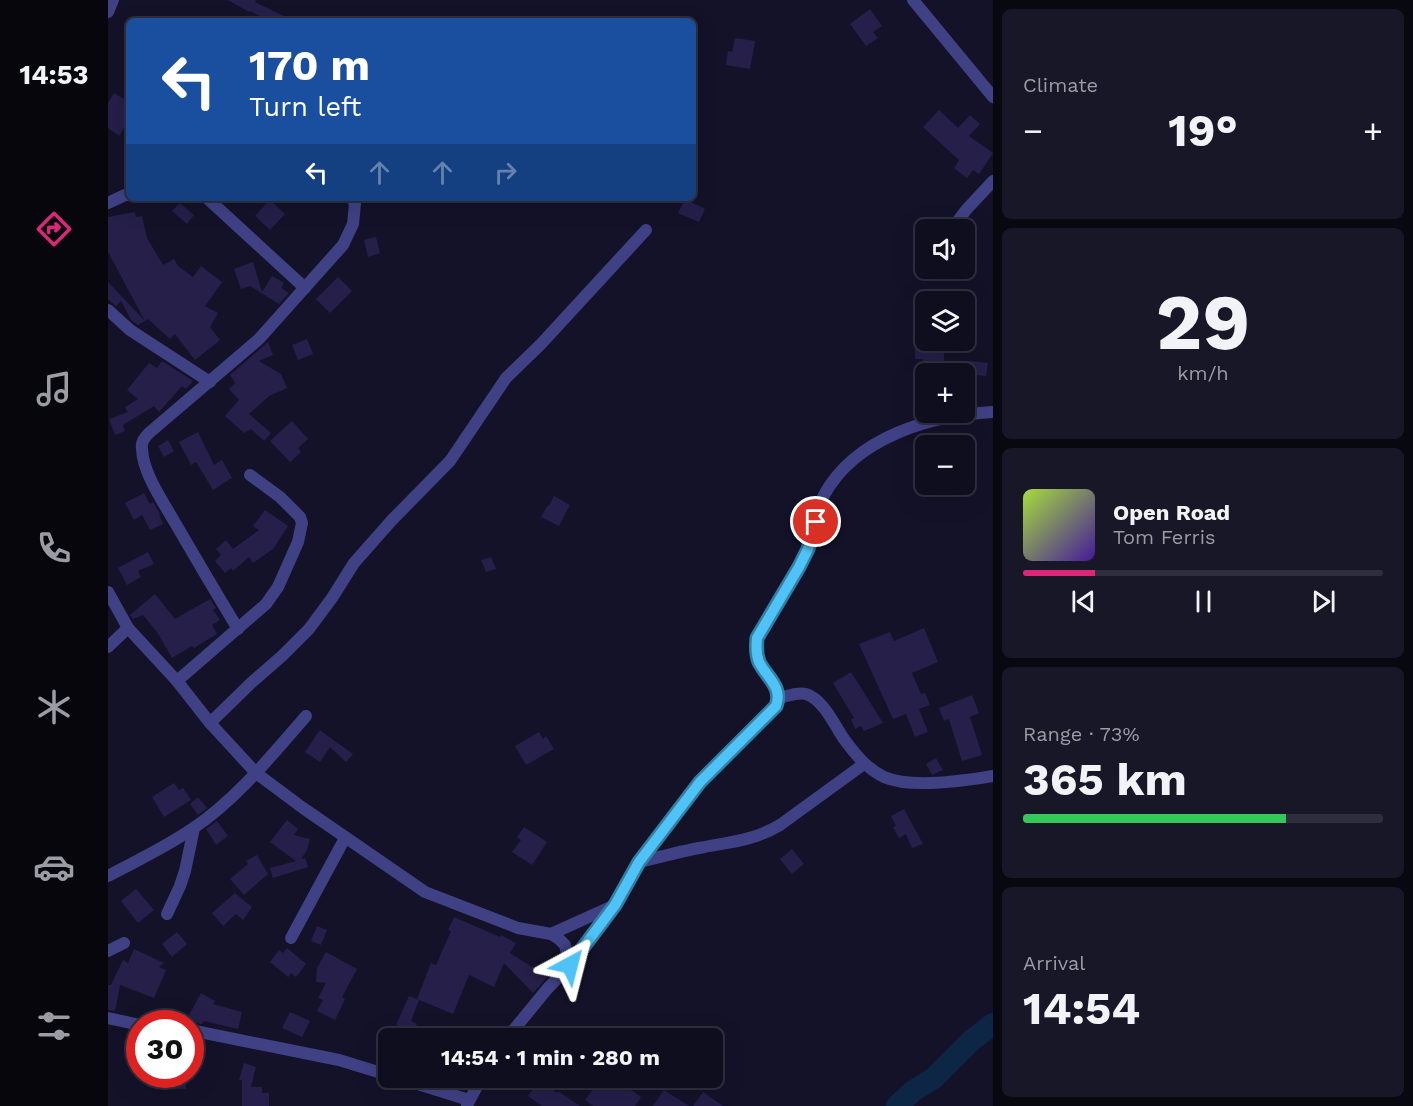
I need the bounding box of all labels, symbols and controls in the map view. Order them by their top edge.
text: 170 m [249,41,370,90]
icon: left [150,42,228,120]
text: 14:53 [20,59,89,91]
text: Climate [1023,73,1098,97]
text: Turn left [249,91,361,123]
text: 19° [1168,104,1238,157]
text: − [1023,111,1043,150]
text: + [1363,111,1383,150]
icon: left [300,156,333,189]
icon: ahead [363,156,396,189]
icon: ahead [426,156,459,189]
icon: right [489,156,522,189]
icon: directions [33,208,75,250]
map controls [915,219,975,495]
button: sound [915,219,975,279]
text: 29 [1156,276,1250,368]
button: layers [915,291,975,351]
text: km/h [1177,361,1229,385]
button: + [915,363,975,423]
icon: music [33,368,75,410]
button: − [915,435,975,495]
pin [790,496,841,547]
text: Open Road [1113,500,1230,525]
icon: arrive [799,505,832,538]
text: Tom Ferris [1113,525,1216,549]
icon: phone [33,527,75,569]
icon: previous [1067,585,1100,618]
icon: pause [1187,585,1220,618]
icon: next [1307,585,1340,618]
icon: climate [33,686,75,728]
text: Range · 73% [1023,722,1140,746]
text: 365 km [1023,753,1187,806]
icon: car [33,846,75,888]
position arrow [538,933,602,997]
text: Arrival [1023,951,1085,975]
text: 14:54 [1023,982,1140,1035]
icon: filters [33,1005,75,1047]
speed limit sign: 30 [126,1010,204,1088]
text: 14:54 · 1 min · 280 m [441,1045,660,1070]

